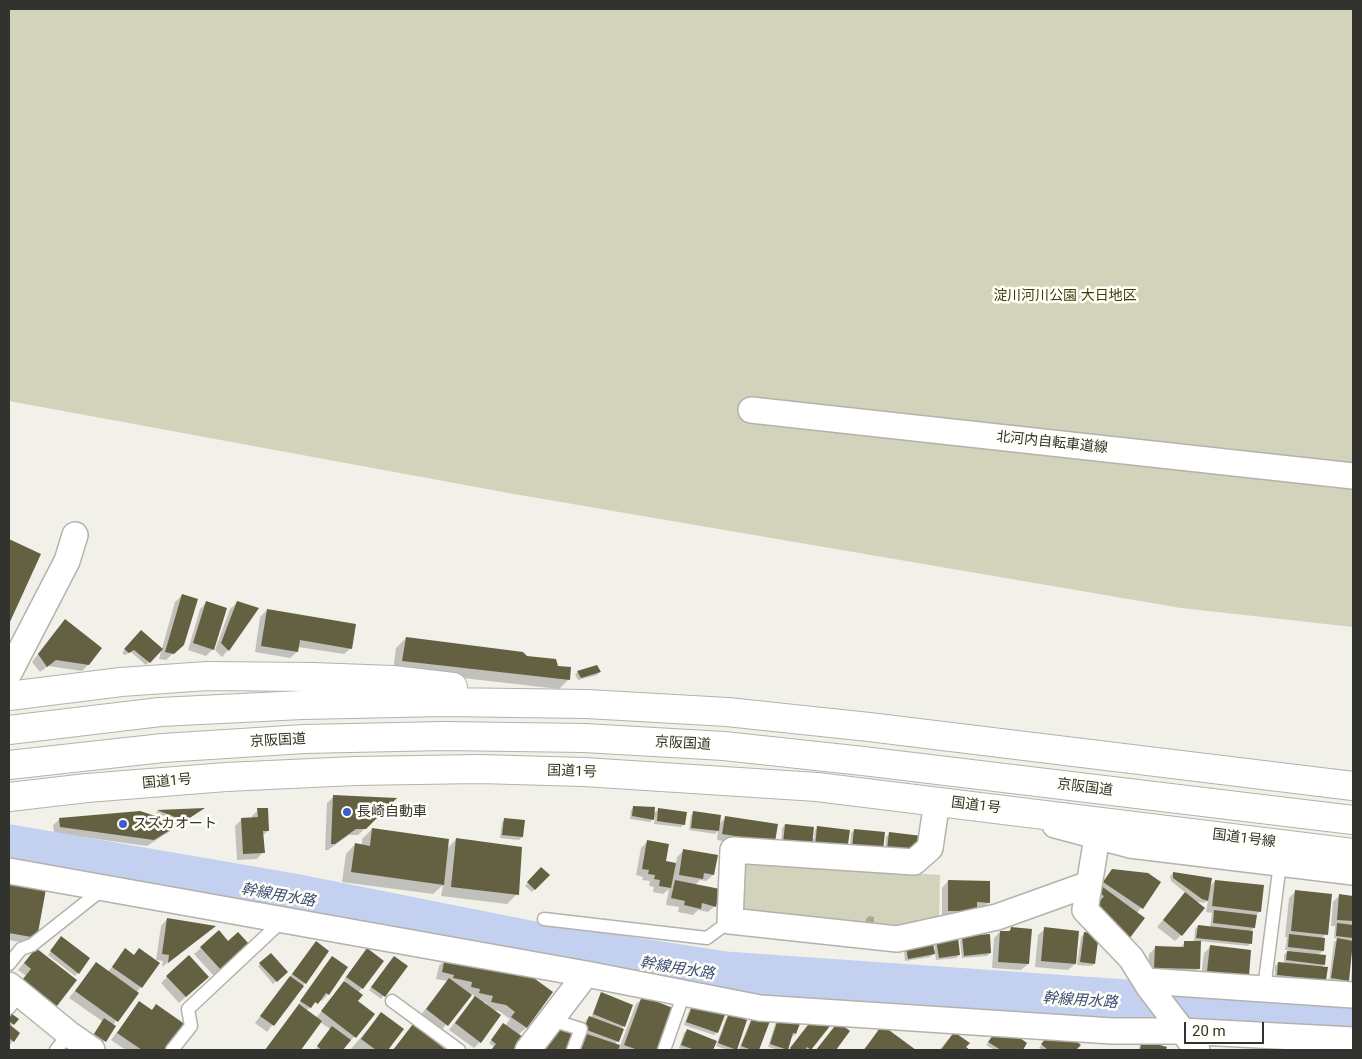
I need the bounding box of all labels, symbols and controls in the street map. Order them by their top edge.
park label: 淀川河川公園 大日地区 [993,288,1137,304]
street label: 北河内自転車道線 [995,429,1109,457]
street label: 京阪国道 [250,731,306,751]
street label: 京阪国道 [655,734,711,754]
street label: 国道1号 [547,763,597,781]
street label: 国道1号 [141,771,193,793]
street label: 京阪国道 [1056,776,1114,800]
street label: 国道1号 [950,795,1002,817]
place label: 長崎自動車 [357,804,427,820]
marker: 長崎自動車 [341,806,353,818]
place label: スズカオート [133,816,217,832]
marker: スズカオート [117,818,129,830]
street label: 国道1号線 [1211,827,1277,851]
water label: 幹線用水路 [240,881,316,911]
water label: 幹線用水路 [639,954,715,984]
water label: 幹線用水路 [1042,989,1118,1013]
scale bar [1187,1012,1267,1044]
text: 20 m [1192,1022,1226,1040]

